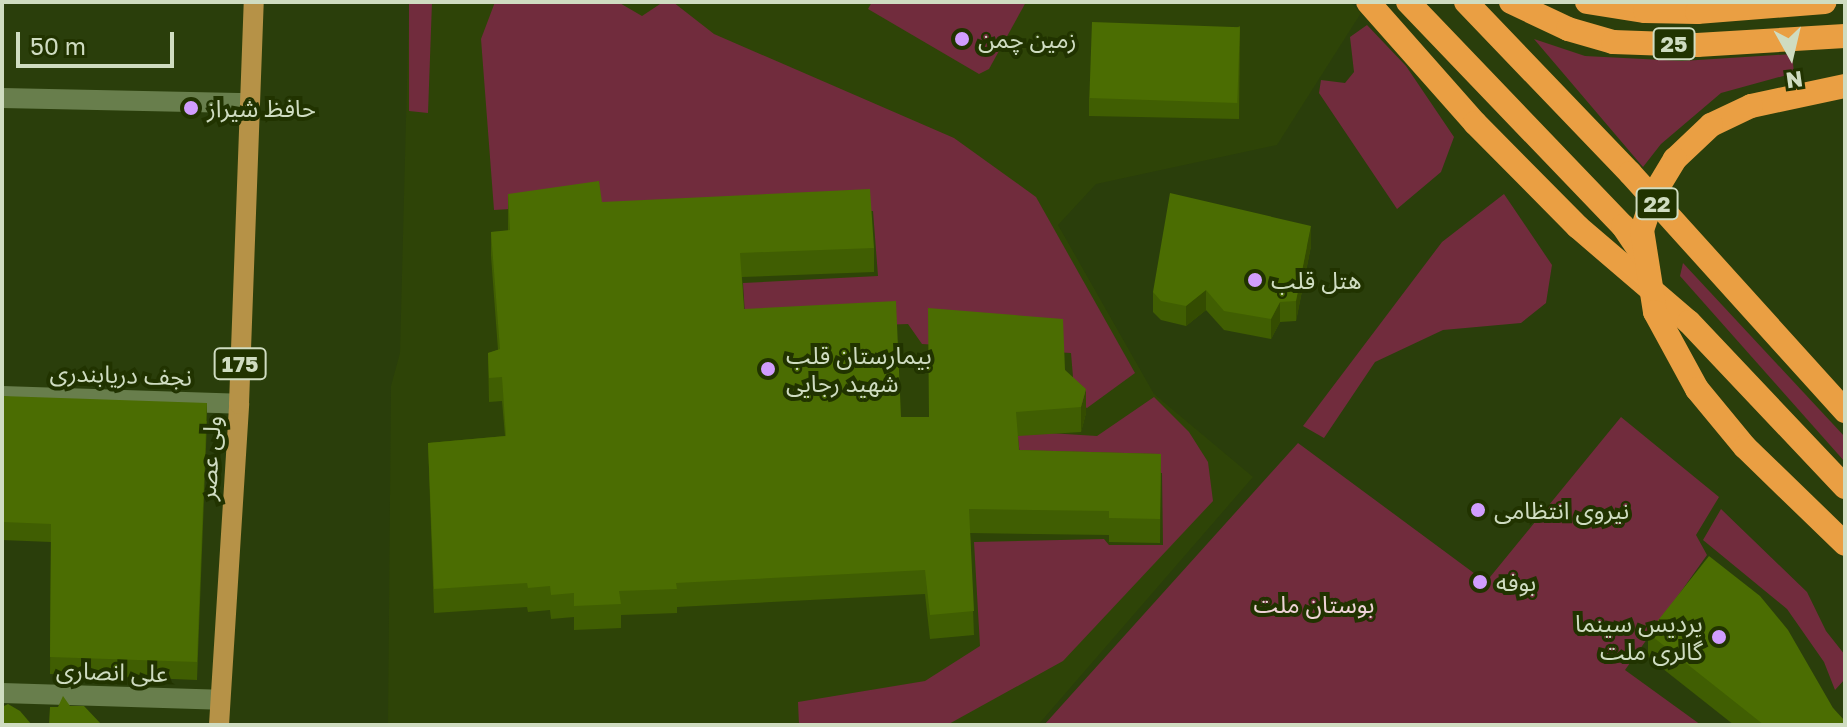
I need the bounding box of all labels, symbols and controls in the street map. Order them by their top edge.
scale bar [20,16,178,66]
north arrow [1751,16,1831,96]
place label: زمین چمن [978,25,1076,53]
road number: 25 [1652,26,1696,62]
marker: زمین چمن [953,30,971,48]
text: 50 m [30,31,86,60]
text: N [1784,66,1805,95]
place label: حافظ شیراز [207,94,316,122]
marker: حافظ شیراز [182,99,200,117]
road number: 22 [1635,186,1679,222]
place label: هتل قلب [1271,266,1361,294]
marker: هتل قلب [1246,271,1264,289]
place label: بیمارستان قلب شهید رجایی [786,341,932,397]
road number: 175 [212,346,268,382]
street label: نجف دریابندری [49,357,193,391]
marker: بیمارستان قلب شهید رجایی [757,358,779,380]
street label: ولی عصر [192,415,226,501]
place label: نیروی انتظامی [1494,496,1629,524]
marker: نیروی انتظامی [1469,501,1487,519]
place label: بوفه [1496,568,1536,596]
marker: بوفه [1471,573,1489,591]
park label: بوستان ملت [1253,590,1375,618]
place label: پردیس سینما گالری ملت [1575,609,1703,665]
marker: پردیس سینما گالری ملت [1710,628,1728,646]
street label: علی انصاری [56,655,168,687]

